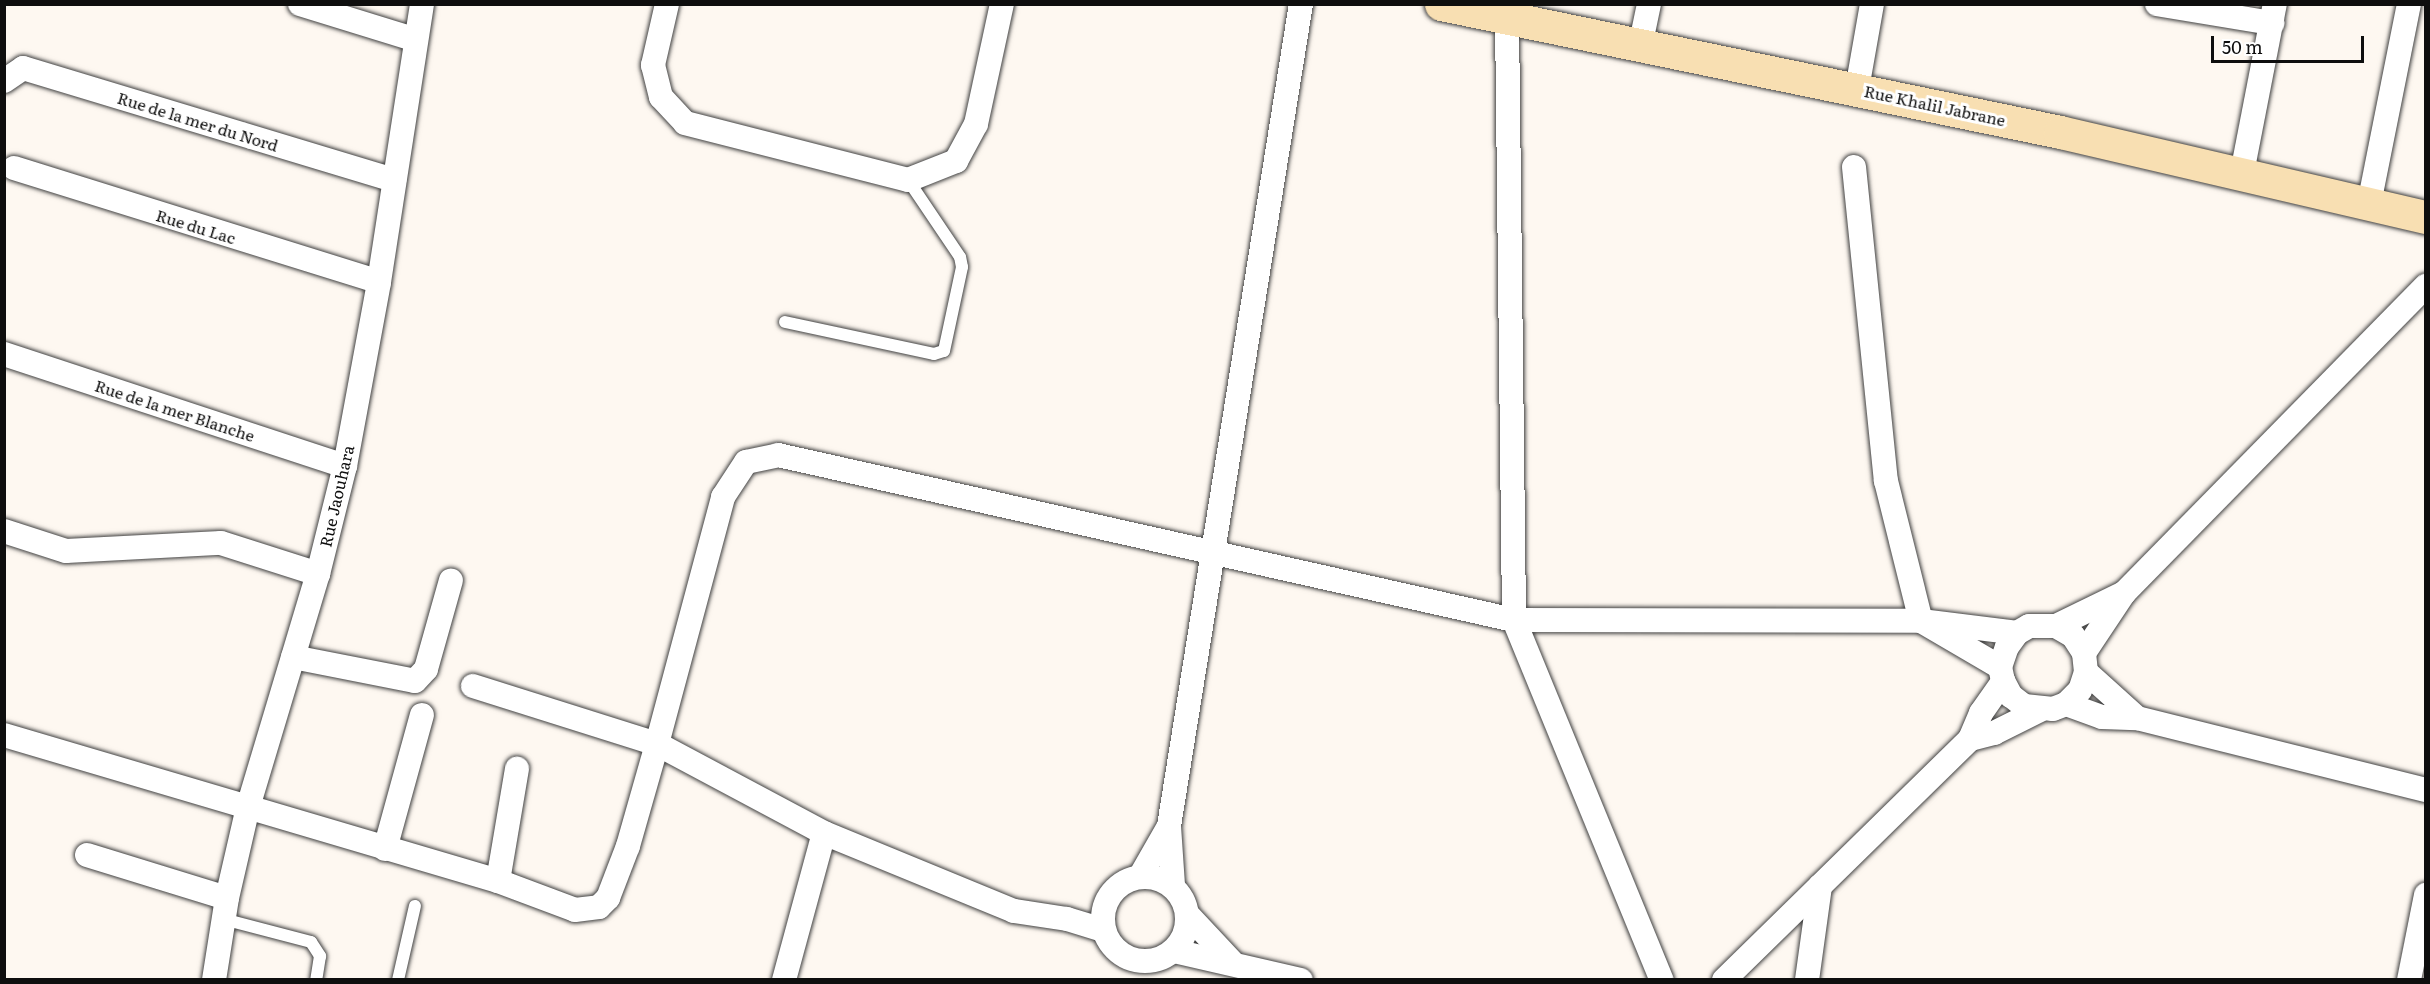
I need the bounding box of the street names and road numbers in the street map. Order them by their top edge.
street label: Rue Khalil Jabrane [1863,81,2007,129]
street label: Rue de la mer du Nord [115,87,281,155]
street label: Rue du Lac [154,205,238,247]
street label: Rue de la mer Blanche [93,375,257,445]
street label: Rue Jaouhara [315,443,357,549]

